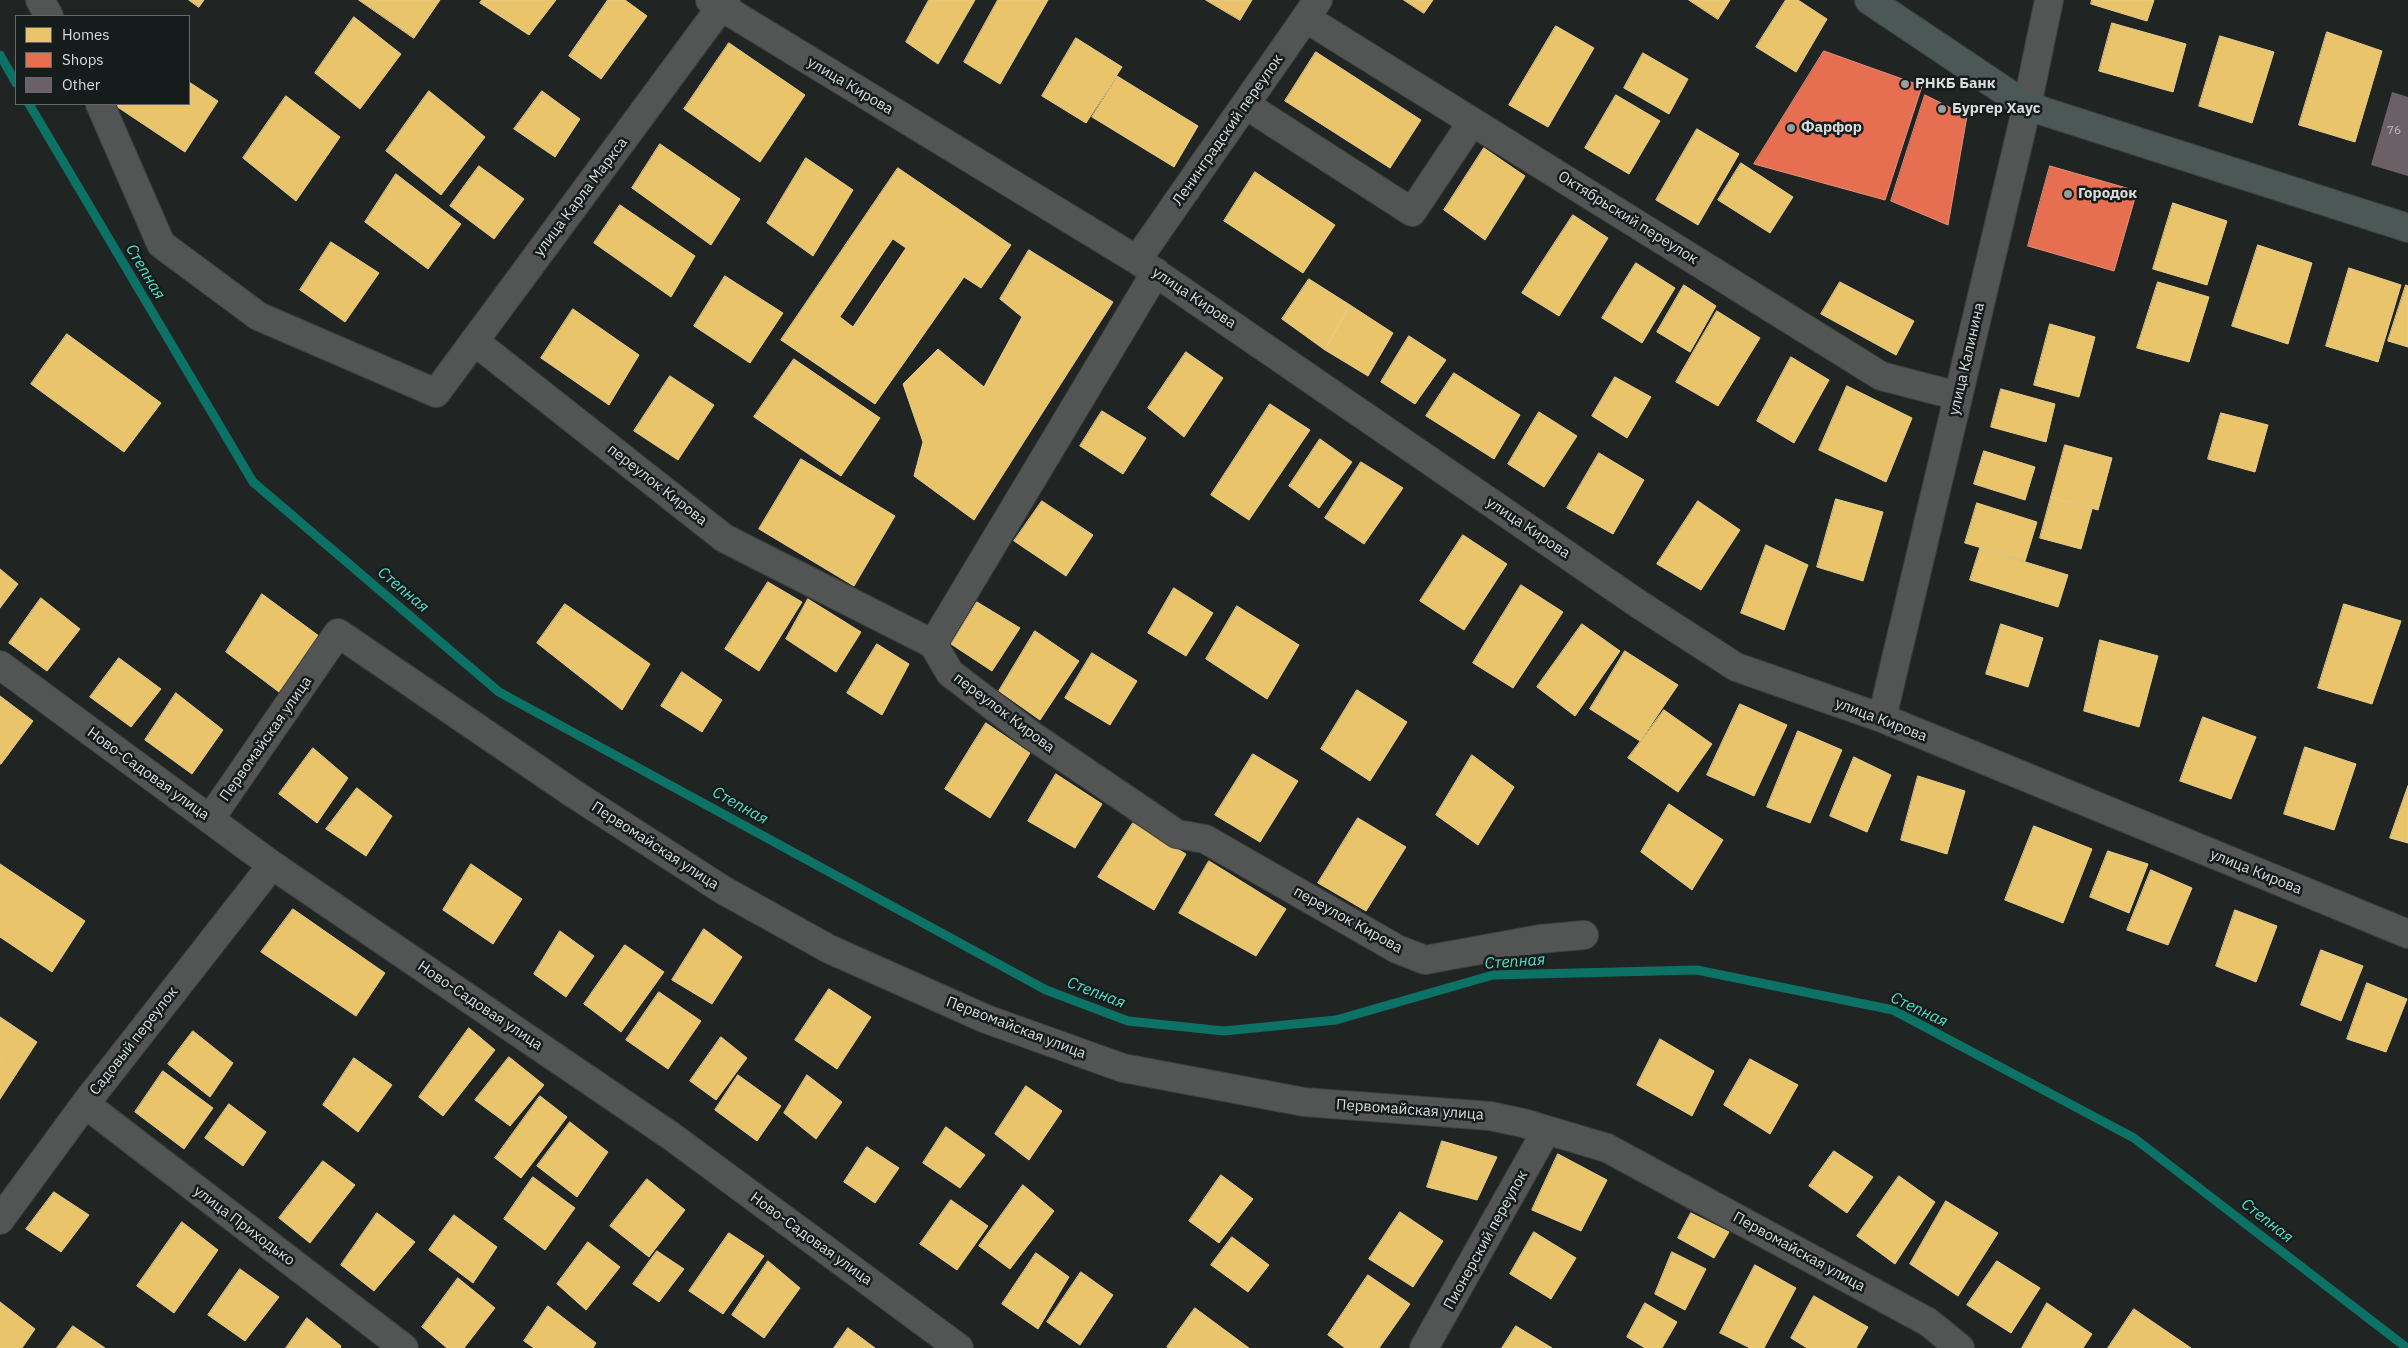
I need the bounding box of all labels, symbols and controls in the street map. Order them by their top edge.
legend [15,15,190,105]
text: Homes [62,25,110,44]
text: Shops [62,50,104,69]
street label: Ленинградский переулок [1169,51,1287,209]
street label: улица Кирова [804,53,896,119]
text: Other [62,75,100,94]
place label: РНКБ Банк [1915,75,1996,93]
marker: РНКБ Банк [1899,78,1911,90]
place label: Бургер Хаус [1952,100,2041,118]
marker: Бургер Хаус [1936,103,1948,115]
place label: Фарфор [1801,119,1862,137]
marker: Фарфор [1785,122,1797,134]
house number: 76 [2387,124,2401,138]
street label: улица Карла Маркса [530,134,632,260]
street label: Октябрьский переулок [1555,167,1701,269]
place label: Городок [2078,185,2137,203]
marker: Городок [2062,188,2074,200]
water label: Степная [121,241,169,303]
street label: улица Кирова [1149,263,1239,333]
street label: улица Калинина [1945,301,1989,417]
street label: переулок Кирова [604,440,710,530]
street label: улица Кирова [1483,493,1573,563]
water label: Степная [374,563,432,617]
street label: переулок Кирова [950,669,1058,757]
street label: Первомайская улица [216,673,316,805]
street label: улица Кирова [1832,694,1930,746]
street label: Ново-Садовая улица [83,724,213,824]
water label: Степная [709,783,771,829]
street label: Первомайская улица [588,798,722,894]
street label: улица Кирова [2208,845,2304,899]
street label: переулок Кирова [1290,883,1406,957]
water label: Степная [1484,950,1546,974]
street label: Ново-Садовая улица [414,958,546,1054]
water label: Степная [1064,973,1128,1013]
street label: Садовый переулок [86,983,182,1099]
water label: Степная [1887,988,1951,1032]
street label: Первомайская улица [944,993,1088,1063]
street label: Первомайская улица [1335,1096,1485,1124]
street label: Пионерский переулок [1440,1167,1532,1313]
street label: улица Приходько [190,1182,298,1270]
street label: Ново-Садовая улица [746,1189,876,1289]
water label: Степная [2237,1195,2297,1247]
street label: Первомайская улица [1730,1208,1868,1296]

